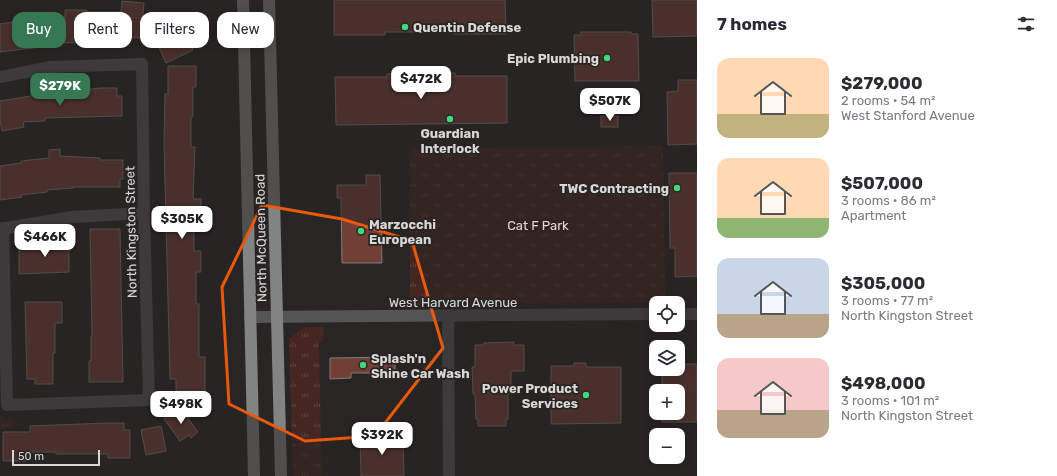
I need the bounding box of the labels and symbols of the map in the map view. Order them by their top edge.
place label: Quentin Defense [413,20,521,35]
marker: Quentin Defense [400,22,410,32]
place label: Epic Plumbing [507,51,599,66]
marker: Epic Plumbing [602,53,612,63]
pin: $472K [393,66,449,100]
pin: $279K [32,73,88,107]
pin: $507K [582,88,638,122]
marker: Guardian Interlock [445,114,455,124]
place label: Guardian Interlock [420,126,480,156]
street label: North Kingston Street [122,166,141,298]
street label: North McQueen Road [252,174,270,302]
place label: TWC Contracting [559,181,669,196]
marker: TWC Contracting [672,183,682,193]
pin: $305K [154,206,210,240]
place label: Marzocchi European [369,217,436,247]
park label: Cat F Park [507,218,569,233]
pin: $466K [17,224,73,258]
marker: Marzocchi European [356,226,366,236]
street label: West Harvard Avenue [389,295,517,310]
place label: Splash'n Shine Car Wash [371,351,470,381]
marker: Splash'n Shine Car Wash [358,360,368,370]
place label: Power Product Services [482,381,578,411]
marker: Power Product Services [581,390,591,400]
pin: $498K [153,391,209,425]
pin: $392K [354,422,410,456]
scale bar [12,448,100,467]

